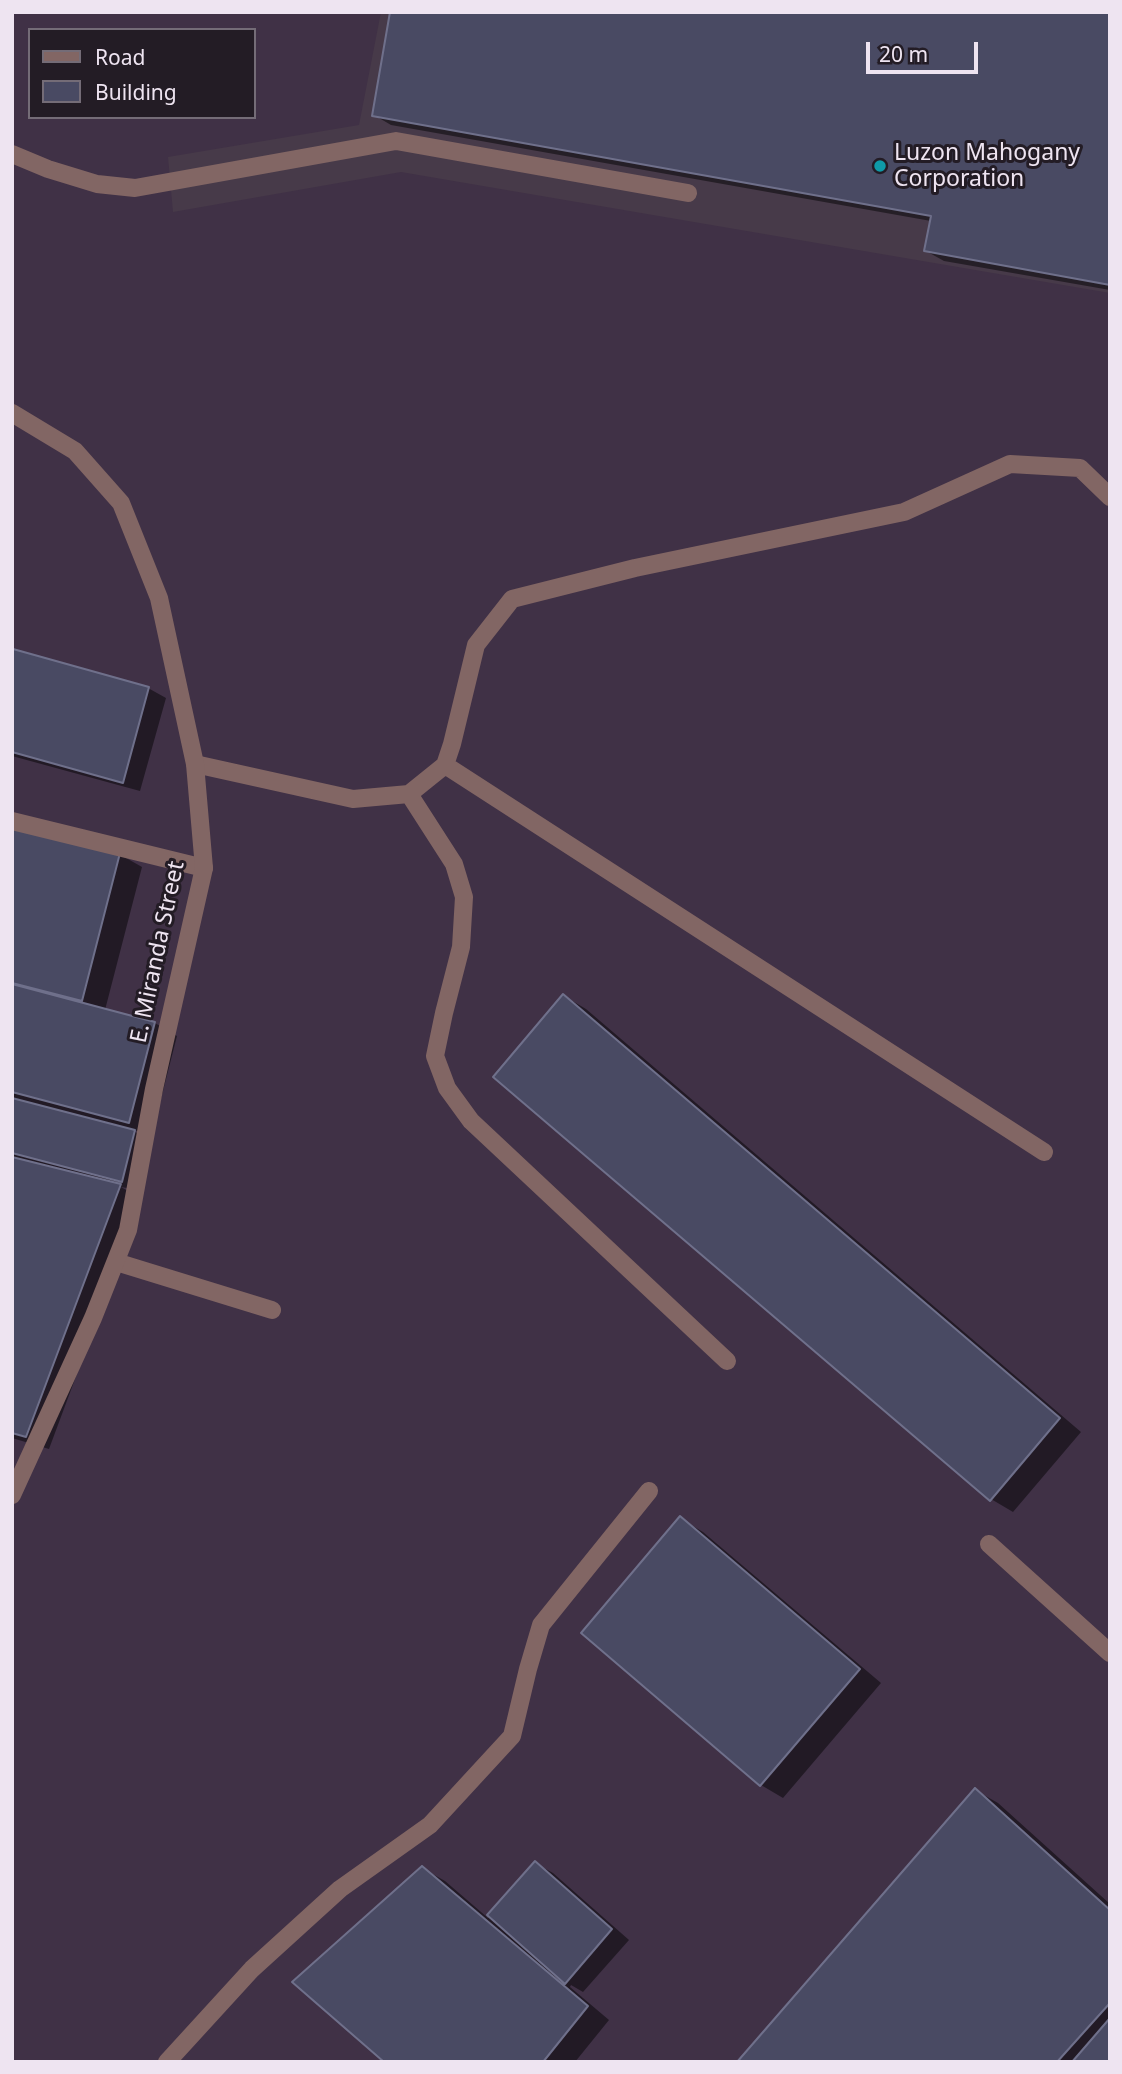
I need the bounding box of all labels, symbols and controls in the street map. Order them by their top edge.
legend [28,28,256,119]
scale bar [870,28,982,72]
text: 20 m [879,40,928,68]
text: Road [95,43,145,71]
text: Building [95,78,177,106]
place label: Luzon Mahogany Corporation [894,139,1080,193]
marker: Luzon Mahogany Corporation [872,158,888,174]
street label: E. Miranda Street [125,859,191,1045]

